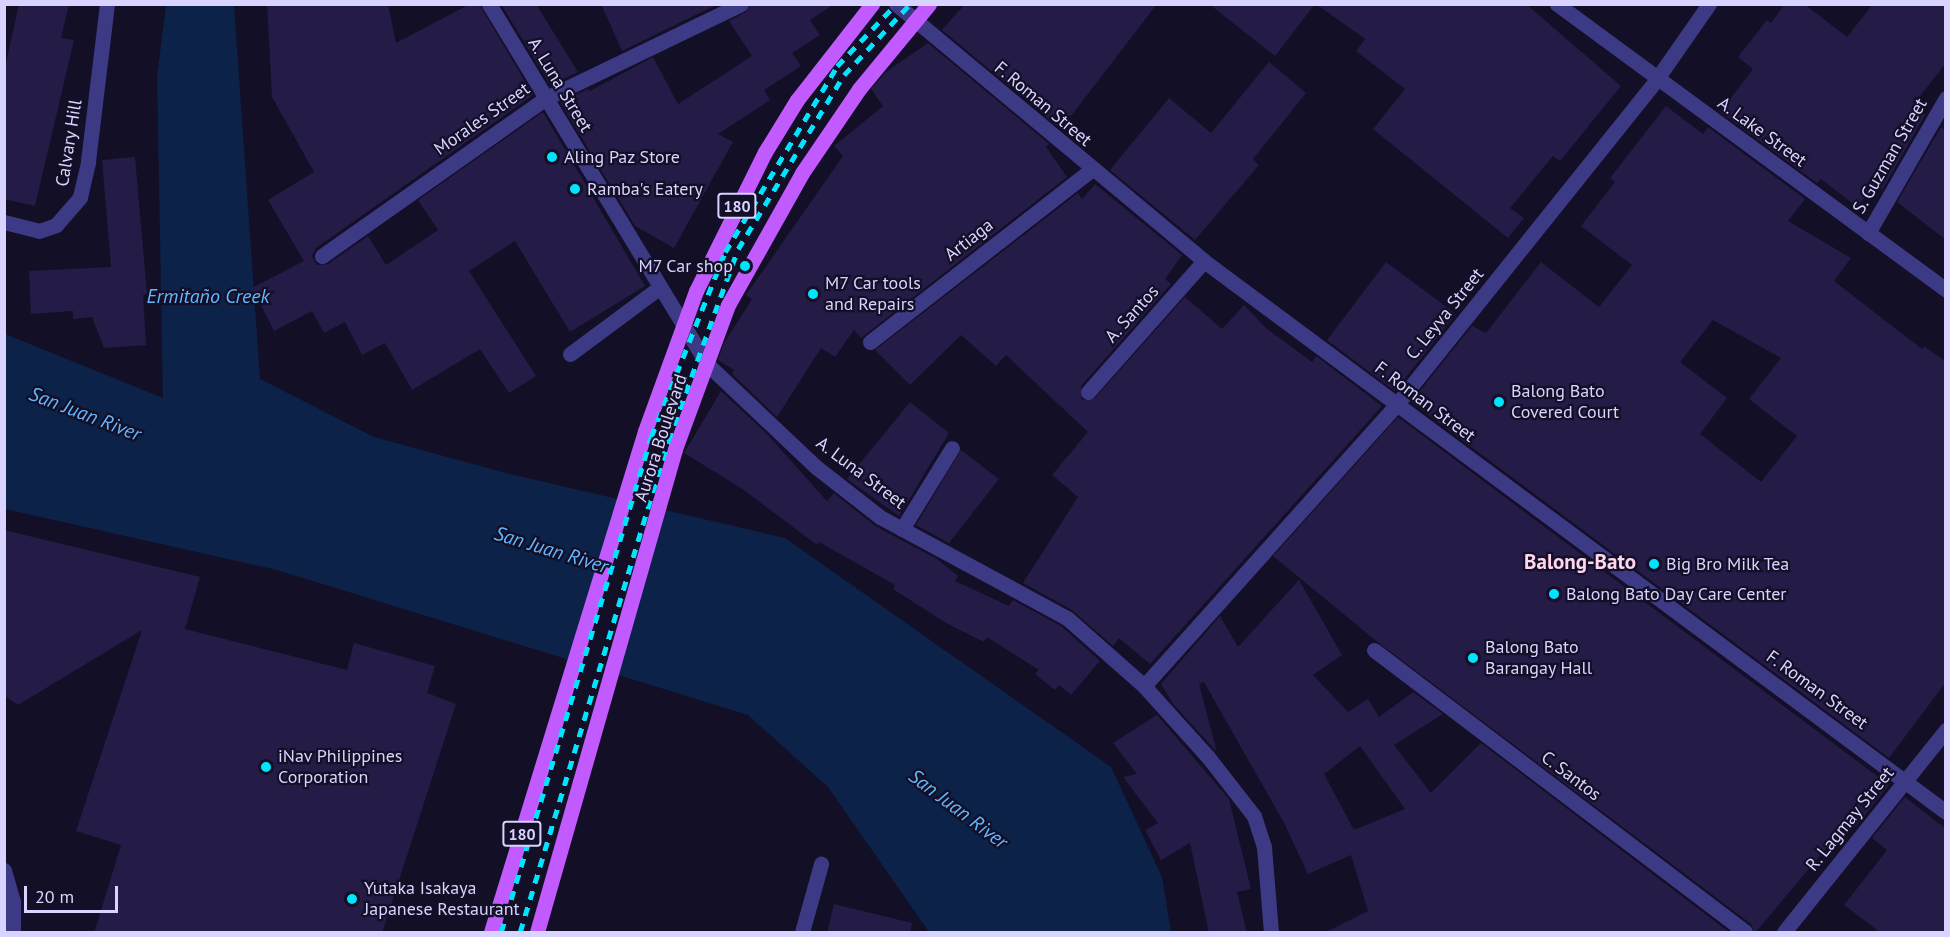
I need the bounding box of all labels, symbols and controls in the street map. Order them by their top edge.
street label: A. Luna Street [523,33,597,137]
street label: F. Roman Street [989,57,1097,151]
street label: Morales Street [430,78,534,160]
street label: A. Lake Street [1713,92,1811,172]
street label: S. Guzman Street [1848,94,1932,218]
street label: Calvary Hill [51,98,87,188]
place label: Aling Paz Store [564,146,681,168]
marker: Aling Paz Store [545,150,559,164]
place label: Ramba's Eatery [587,178,703,200]
marker: Ramba's Eatery [568,182,582,196]
road number: 180 [716,193,758,219]
street label: Artiaga [940,214,998,266]
place label: M7 Car shop [638,255,733,277]
marker: M7 Car shop [738,259,752,273]
street label: C. Leyva Street [1401,263,1489,365]
place label: M7 Car tools and Repairs [825,273,922,316]
street label: A. Santos [1100,280,1164,348]
water label: Ermitaño Creek [146,284,270,308]
marker: M7 Car tools and Repairs [806,287,820,301]
street label: F. Roman Street [1370,357,1480,447]
street label: Aurora Boulevard [630,371,692,505]
place label: Balong Bato Covered Court [1511,381,1619,424]
water label: San Juan River [26,382,144,446]
marker: Balong Bato Covered Court [1492,395,1506,409]
street label: A. Luna Street [811,432,911,514]
water label: San Juan River [491,521,611,579]
district label: Balong-Bato [1524,549,1636,575]
place label: Big Bro Milk Tea [1666,553,1790,575]
marker: Big Bro Milk Tea [1647,557,1661,571]
place label: Balong Bato Day Care Center [1566,583,1787,605]
marker: Balong Bato Day Care Center [1547,587,1561,601]
place label: Balong Bato Barangay Hall [1485,637,1593,680]
street label: F. Roman Street [1761,646,1873,734]
marker: Balong Bato Barangay Hall [1466,651,1480,665]
place label: iNav Philippines Corporation [278,746,403,789]
street label: C. Santos [1536,746,1606,806]
marker: iNav Philippines Corporation [259,760,273,774]
street label: R. Lagmay Street [1801,762,1899,876]
water label: San Juan River [904,764,1012,854]
road number: 180 [501,821,543,847]
scale bar [27,874,122,912]
place label: Yutaka Isakaya Japanese Restaurant [364,878,520,920]
text: 20 m [35,885,74,908]
marker: Yutaka Isakaya Japanese Restaurant [345,892,359,906]

